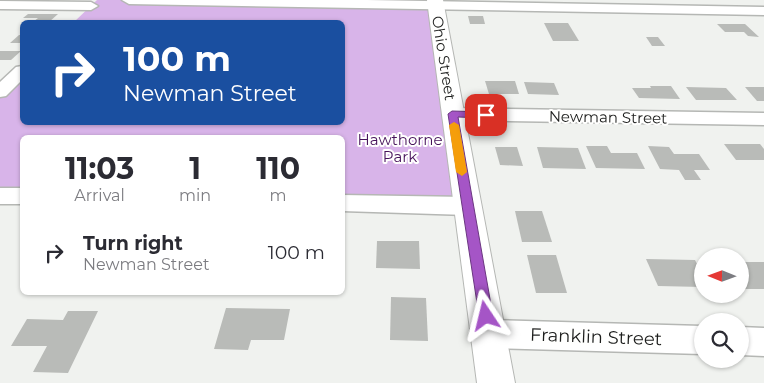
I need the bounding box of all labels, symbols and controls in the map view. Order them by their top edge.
street label: Ohio Street [428,14,460,102]
text: 100 m [123,37,231,80]
icon: right [40,40,105,105]
text: Newman Street [123,80,297,107]
pin [465,94,507,136]
icon: arrive [472,101,500,129]
street label: Newman Street [549,106,667,128]
park label: Hawthorne Park [358,130,442,166]
text: 11:03 [65,150,134,187]
text: 1 [189,150,201,187]
text: 110 [256,150,300,187]
text: Arrival [74,186,125,205]
text: min [179,186,211,205]
text: m [270,186,287,205]
text: Turn right [83,232,183,255]
icon: right [40,239,68,267]
text: 100 m [268,241,325,264]
north arrow [694,248,749,302]
map controls [694,248,749,368]
text: Newman Street [83,255,209,274]
position arrow [459,289,511,341]
button: search [694,313,749,368]
street label: Franklin Street [530,324,662,350]

